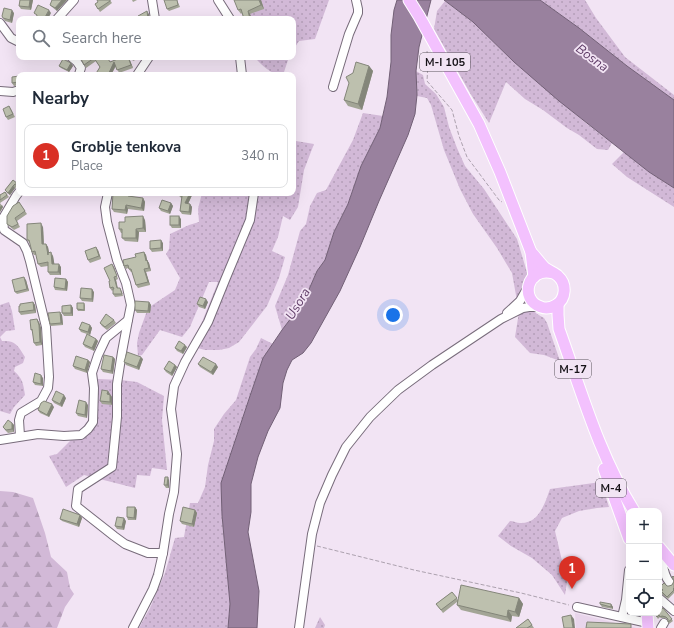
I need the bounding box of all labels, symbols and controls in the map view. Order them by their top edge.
search box [16,16,296,60]
icon: search [30,27,52,49]
text: Search here [62,28,142,48]
water label: Bosna [572,40,612,76]
road number: M-I 105 [420,53,470,71]
text: Nearby [32,87,89,110]
text: Groblje tenkova [71,137,181,157]
text: 1 [42,147,50,165]
text: 340 m [241,147,279,165]
text: Place [71,157,103,175]
water label: Usora [281,285,315,323]
your location [383,305,403,325]
road number: M-17 [555,360,591,378]
road number: M-4 [596,479,626,497]
map controls [626,508,662,616]
button: + [626,508,662,544]
button: − [626,544,662,580]
pin: 1 [559,556,585,589]
button: locate [626,580,662,616]

